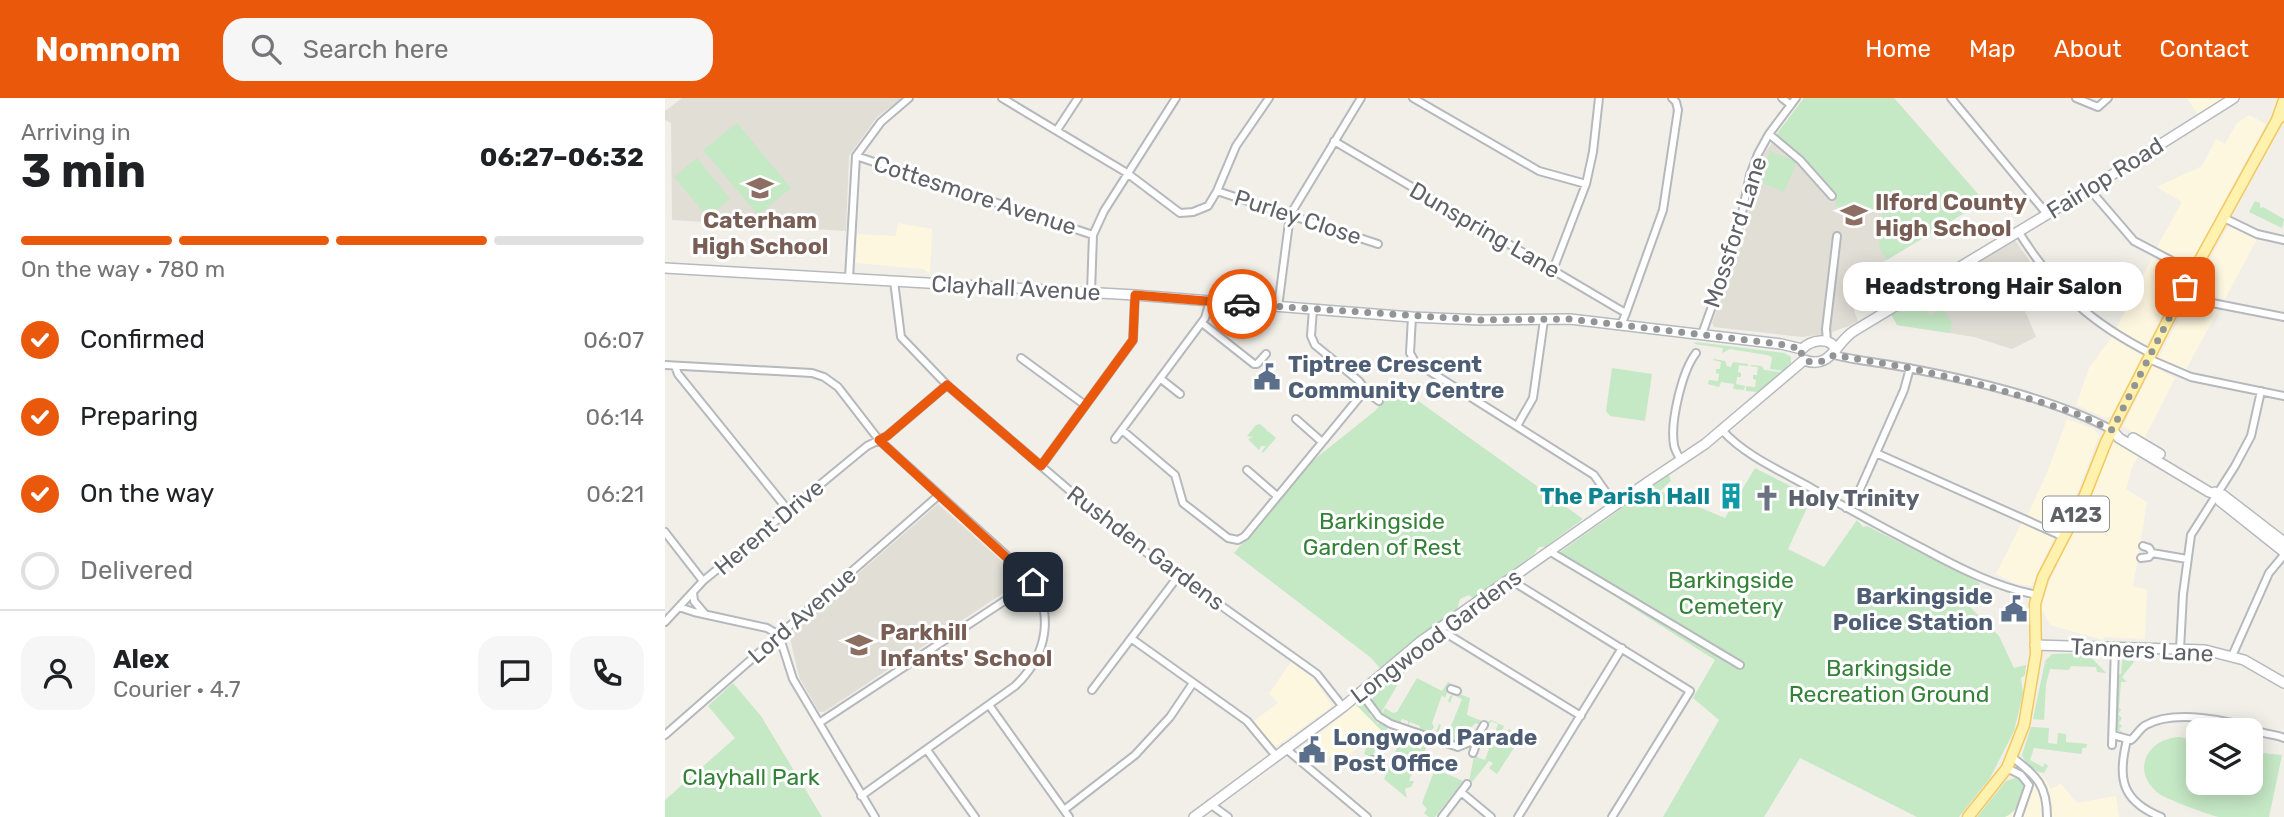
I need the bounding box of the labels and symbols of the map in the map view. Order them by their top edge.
street label: Fairlop Road [2041,131,2169,225]
street label: Cottesmore Avenue [870,149,1080,241]
street label: Mossford Lane [1697,153,1773,311]
school or university icon: Caterham High School [745,173,775,203]
street label: Dunspring Lane [1405,176,1565,284]
street label: Purley Close [1231,183,1365,251]
place label: Ilford County High School [1875,188,2027,242]
school or university icon: Ilford County High School [1839,200,1869,230]
place label: Caterham High School [692,206,828,260]
pin [2155,257,2215,317]
callout: Headstrong Hair Salon [1842,262,2143,312]
courier [1207,269,1277,339]
street label: Clayhall Avenue [931,270,1101,306]
place label: Tiptree Crescent Community Centre [1288,350,1504,404]
public building icon: Tiptree Crescent Community Centre [1252,362,1282,392]
street label: Herent Drive [709,473,829,581]
street label: Rushden Gardens [1062,480,1230,616]
building icon: The Parish Hall [1716,481,1746,511]
place label: The Parish Hall [1540,482,1710,510]
church icon: Holy Trinity [1752,483,1782,513]
place label: Holy Trinity [1788,484,1920,512]
road number: A123 [2043,496,2109,532]
park label: Barkingside Garden of Rest [1303,507,1461,561]
pin [1003,552,1063,612]
street label: Lord Avenue [742,561,862,669]
street label: Longwood Gardens [1345,563,1527,709]
park label: Barkingside Cemetery [1668,566,1794,620]
place label: Barkingside Police Station [1833,582,1993,636]
public building icon: Barkingside Police Station [1999,594,2029,624]
place label: Parkhill Infants' School [880,618,1052,672]
school or university icon: Parkhill Infants' School [844,630,874,660]
street label: Tanners Lane [2070,632,2214,668]
park label: Barkingside Recreation Ground [1789,654,1989,708]
place label: Longwood Parade Post Office [1333,723,1537,777]
public building icon: Longwood Parade Post Office [1297,735,1327,765]
park label: Clayhall Park [682,763,820,791]

